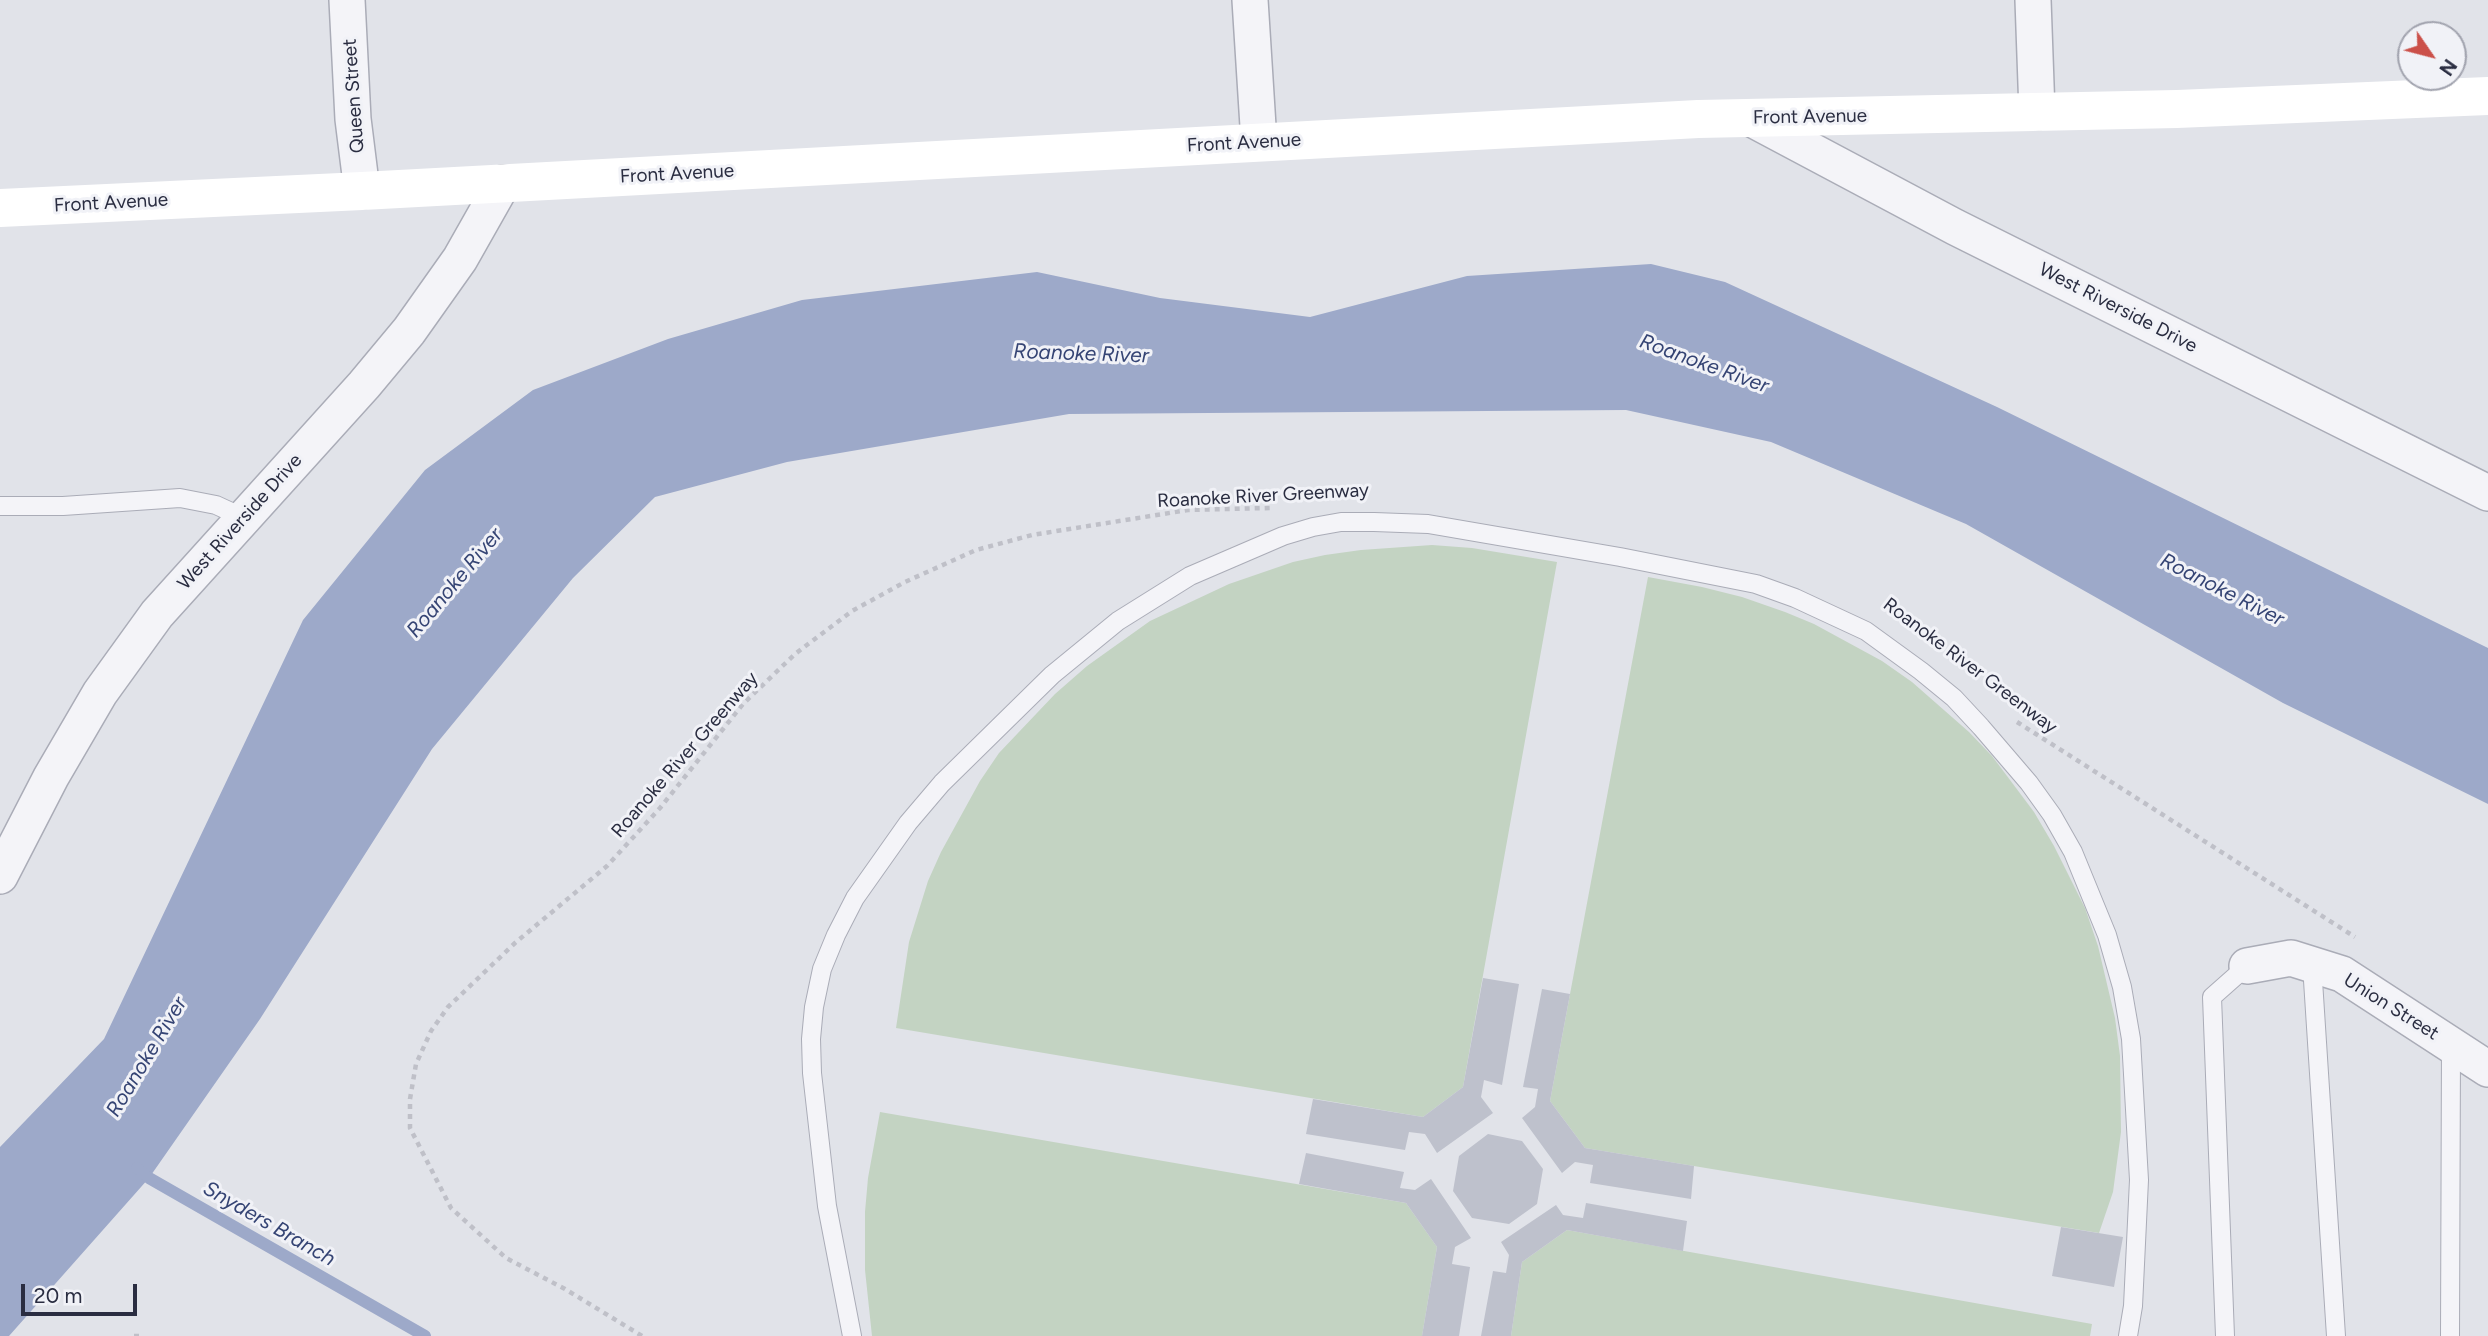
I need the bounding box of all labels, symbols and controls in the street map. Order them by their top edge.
north arrow [2397,21,2467,91]
street label: Queen Street [339,38,369,154]
text: N [2434,55,2462,80]
street label: Front Avenue [1753,105,1867,129]
street label: Front Avenue [1186,129,1302,157]
street label: Front Avenue [619,160,735,188]
street label: Front Avenue [53,189,169,217]
street label: West Riverside Drive [2035,258,2201,358]
water label: Roanoke River [1636,329,1772,399]
water label: Roanoke River [1013,339,1149,369]
street label: West Riverside Drive [173,449,307,595]
street label: Roanoke River Greenway [1157,479,1369,513]
water label: Roanoke River [402,523,508,643]
water label: Roanoke River [2156,548,2288,632]
street label: Roanoke River Greenway [1878,593,2062,739]
street label: Roanoke River Greenway [607,668,763,842]
street label: Union Street [2339,969,2443,1045]
water label: Roanoke River [101,992,193,1122]
water label: Snyders Branch [198,1176,340,1272]
scale bar [24,1270,140,1314]
text: 20 m [34,1283,82,1308]

